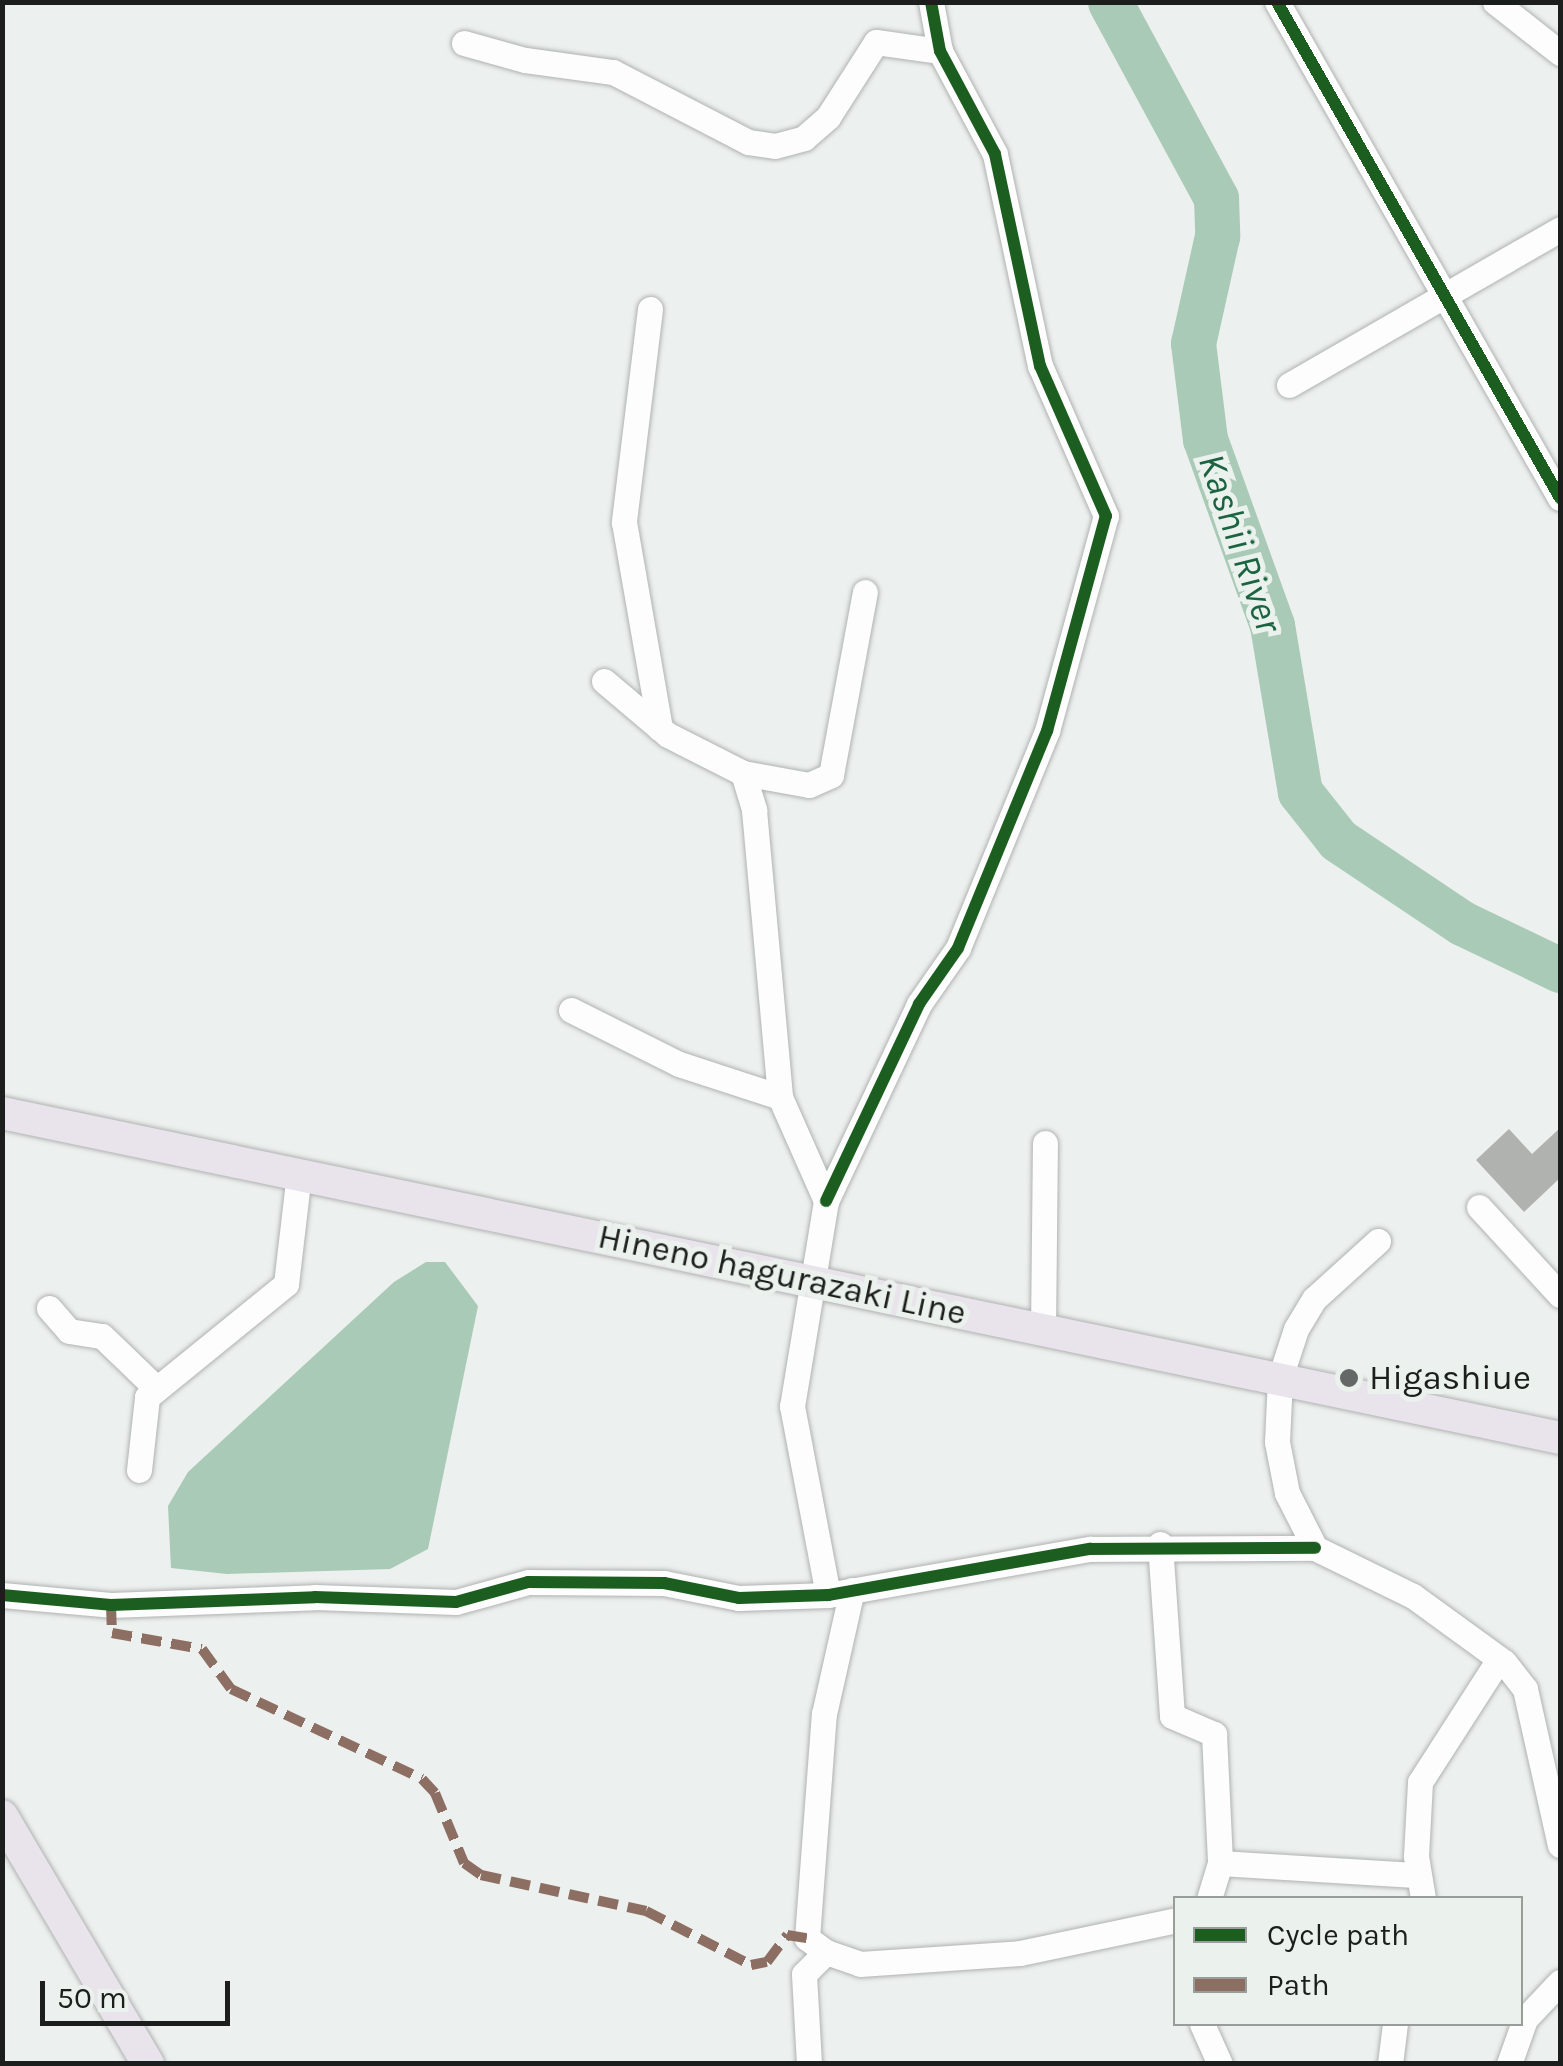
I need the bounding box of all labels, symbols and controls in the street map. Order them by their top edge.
water label: Kashii River [1188,448,1292,638]
street label: Hineno hagurazaki Line [594,1215,970,1335]
place label: Higashiue [1369,1357,1531,1399]
marker: Higashiue [1338,1367,1360,1389]
legend [1173,1896,1523,2026]
text: Cycle path [1267,1917,1409,1953]
scale bar [45,1961,235,2023]
text: Path [1267,1967,1330,2003]
text: 50 m [57,1980,127,2016]

